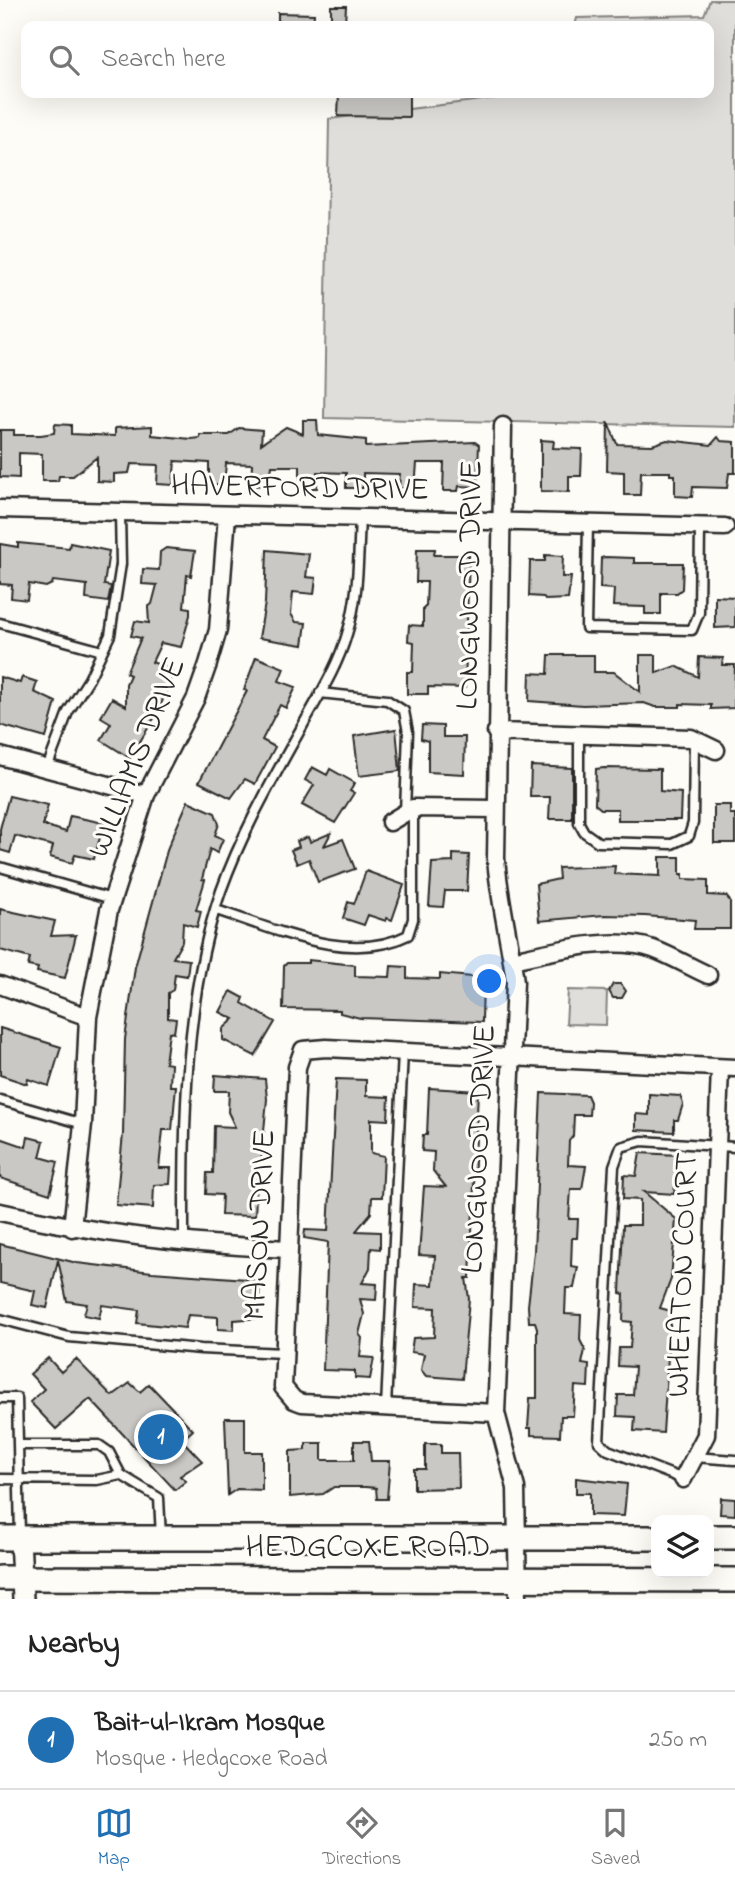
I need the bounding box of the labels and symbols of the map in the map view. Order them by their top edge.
street label: LONGWOOD DRIVE [445,460,497,710]
street label: HAVERFORD DRIVE [171,463,429,515]
street label: WILLIAMS DRIVE [76,651,200,865]
your location [472,964,506,998]
street label: LONGWOOD DRIVE [450,1023,510,1275]
street label: MASON DRIVE [233,1128,289,1322]
street label: WHEATON COURT [656,1152,712,1398]
pin: 1 [138,1411,184,1463]
street label: HEDGCOXE ROAD [246,1525,491,1572]

